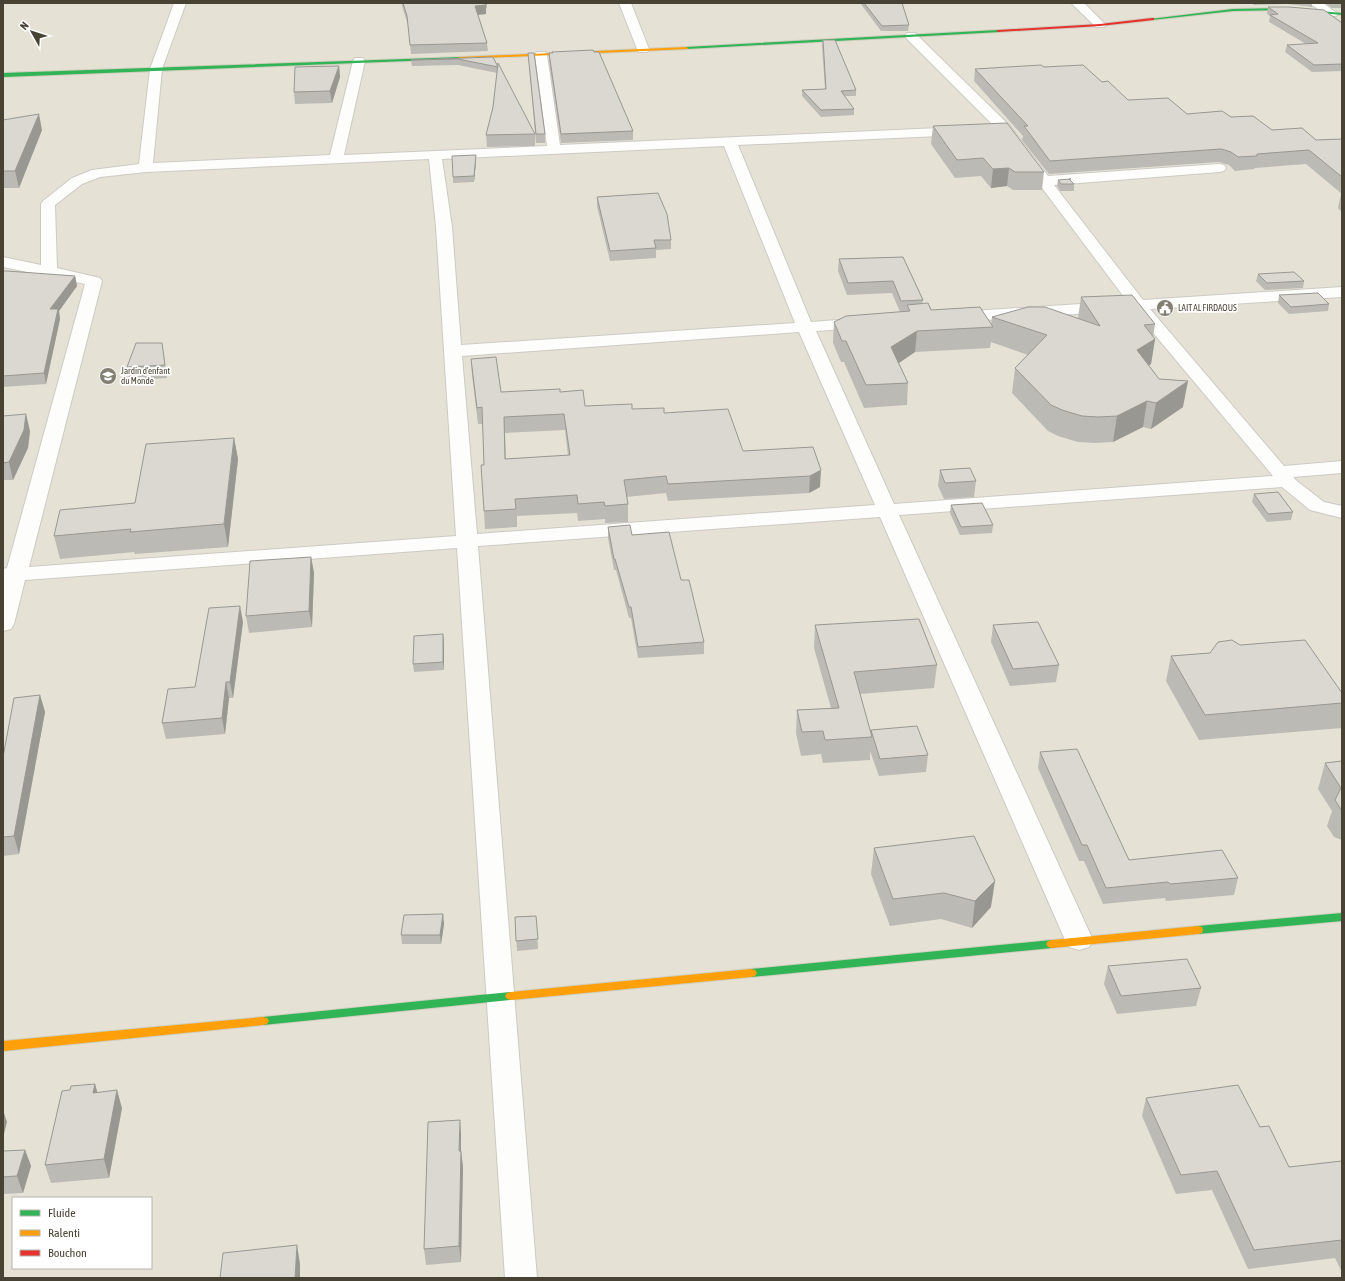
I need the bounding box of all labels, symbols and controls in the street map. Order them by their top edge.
north arrow [12,12,52,52]
text: N [18,19,31,32]
public building icon: LAIT AL FIRDAOUS [1155,298,1175,318]
place label: LAIT AL FIRDAOUS [1178,303,1237,313]
school or university icon: Jardin d'enfant du Monde [98,366,118,386]
place label: Jardin d'enfant du Monde [121,366,171,386]
legend [12,1197,152,1269]
text: Fluide [48,1206,76,1220]
text: Ralenti [48,1226,80,1240]
text: Bouchon [48,1246,87,1260]

